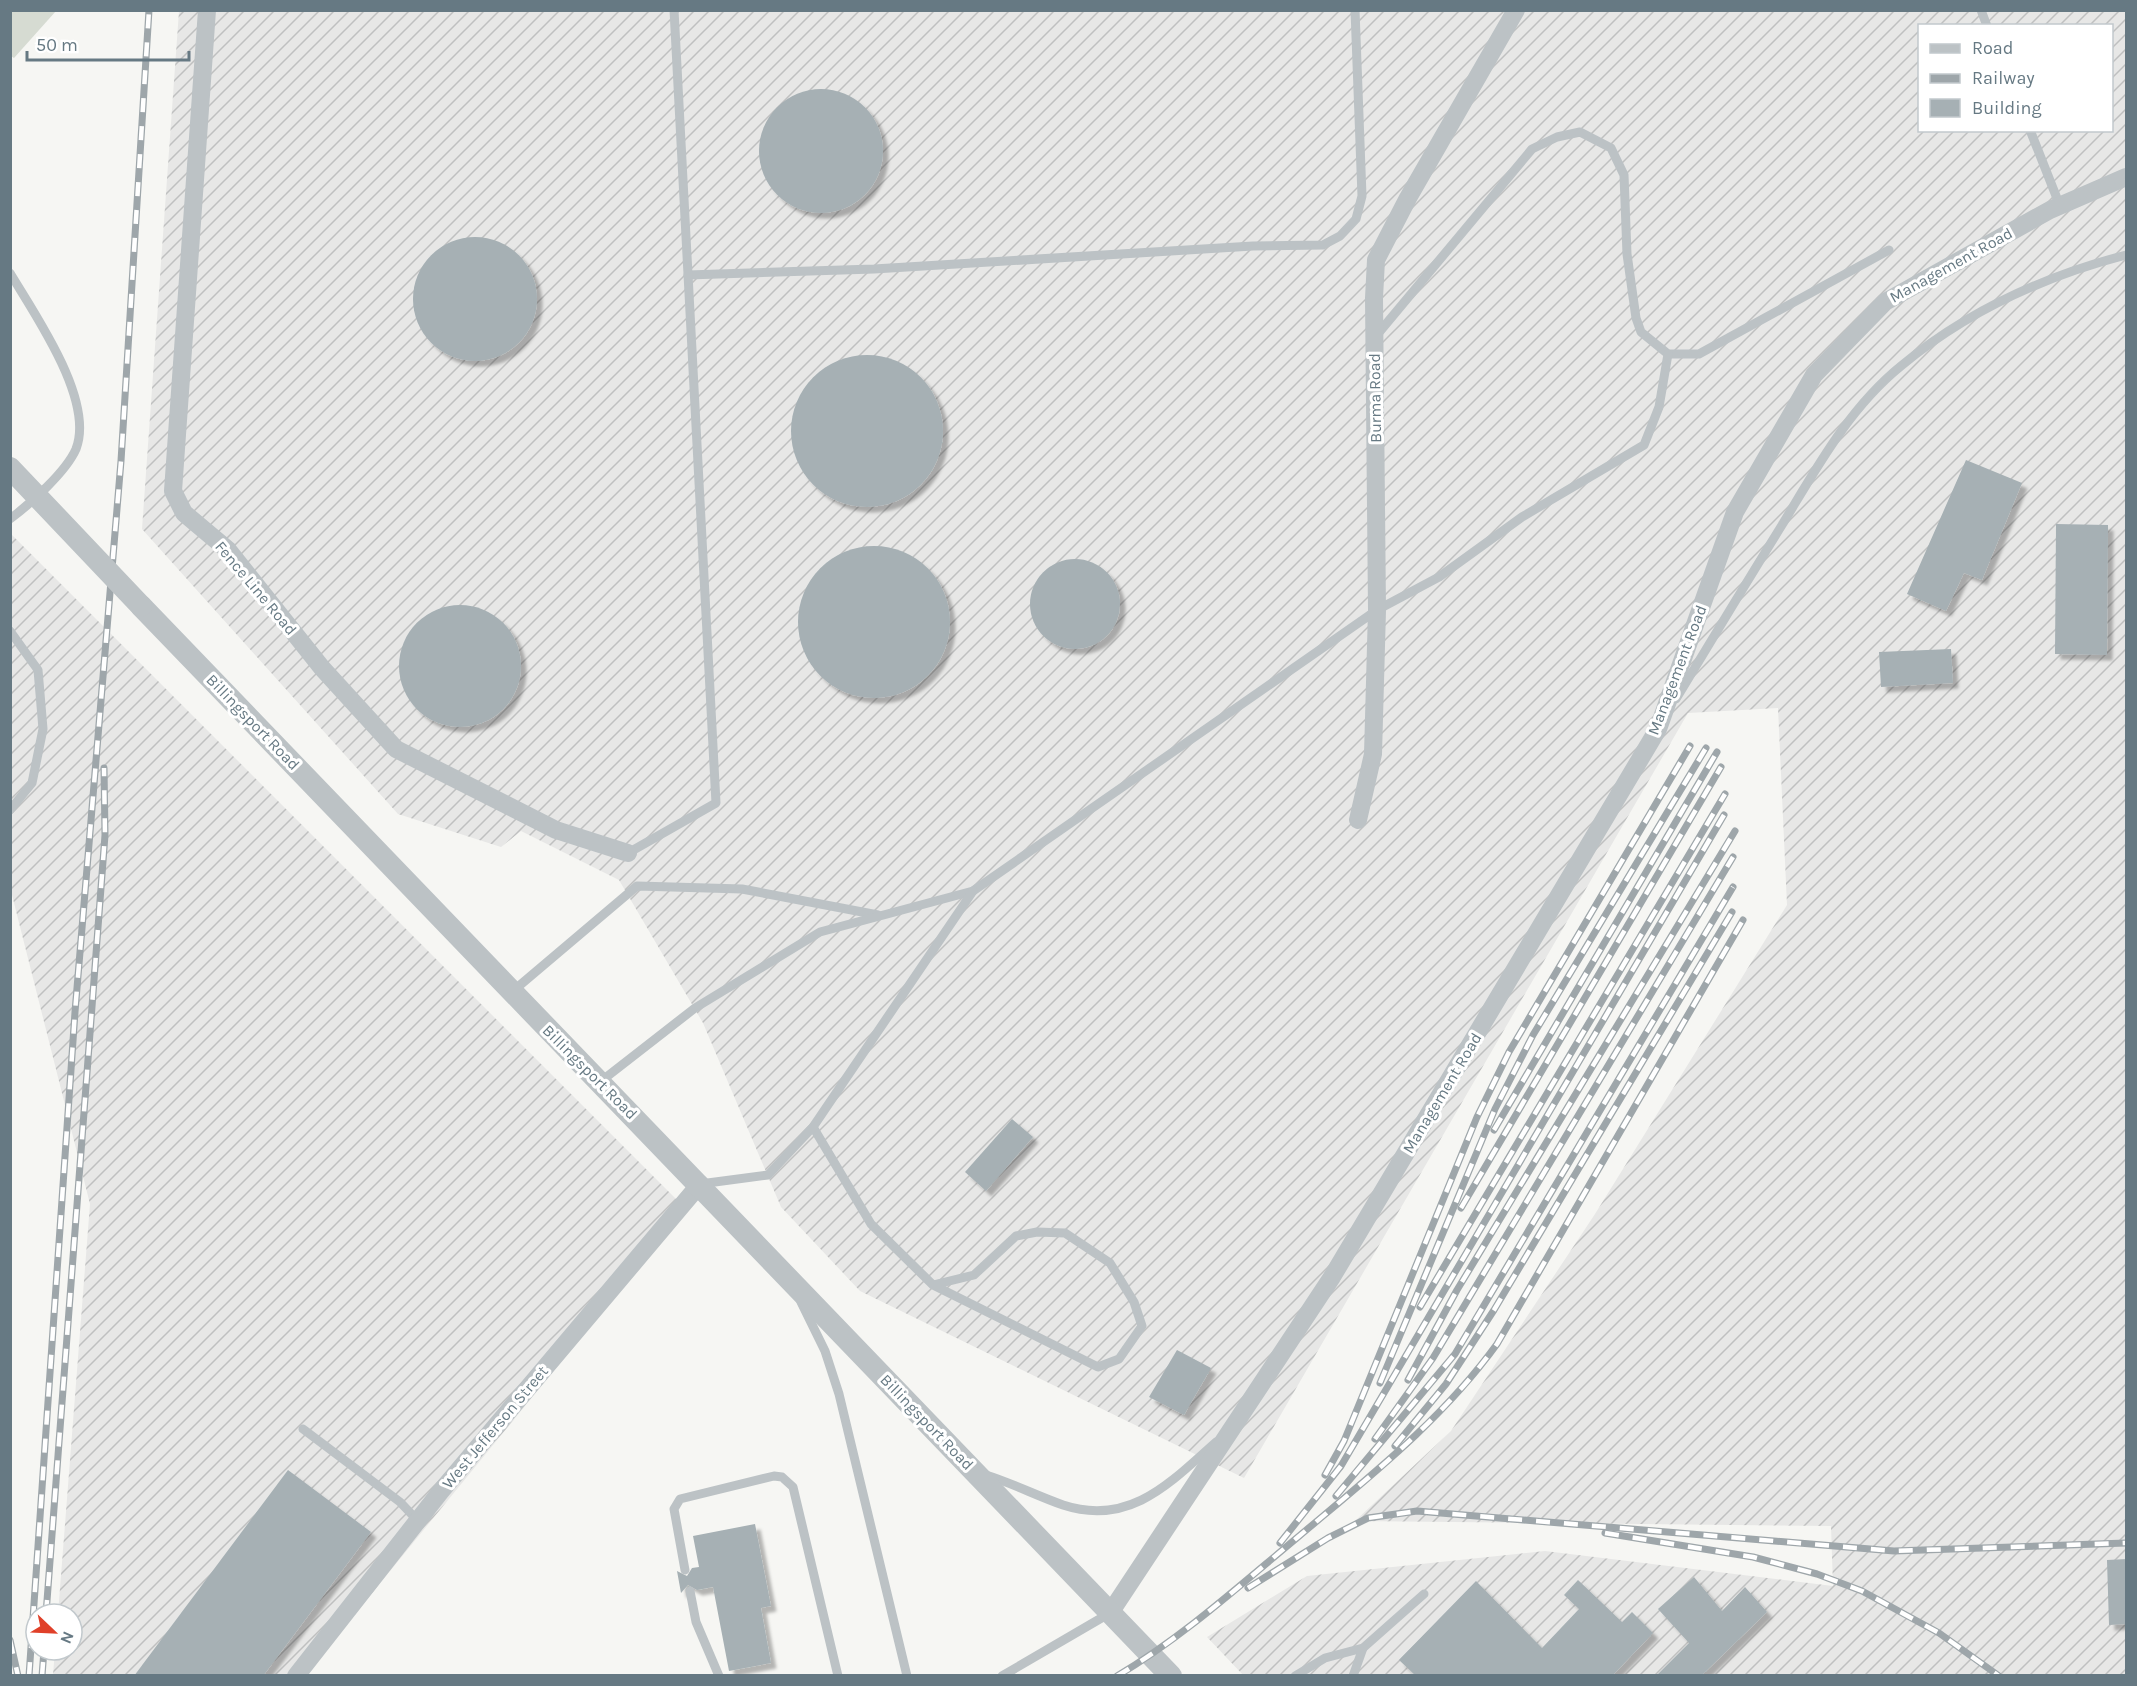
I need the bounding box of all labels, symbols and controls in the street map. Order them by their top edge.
scale bar [27,24,189,62]
legend [1918,24,2113,132]
text: 50 m [36,34,78,56]
text: Road [1972,37,2013,59]
text: Railway [1972,67,2035,89]
text: Building [1972,97,2042,119]
street label: Management Road [1886,223,2016,307]
street label: Burma Road [1365,353,1385,443]
street label: Fence Line Road [211,537,301,639]
street label: Management Road [1643,602,1711,738]
street label: Billingsport Road [202,670,304,774]
street label: Billingsport Road [539,1021,641,1123]
street label: Management Road [1398,1029,1486,1157]
street label: West Jefferson Street [438,1362,552,1492]
street label: Billingsport Road [876,1370,978,1474]
north arrow [24,1602,84,1662]
text: N [56,1629,78,1647]

